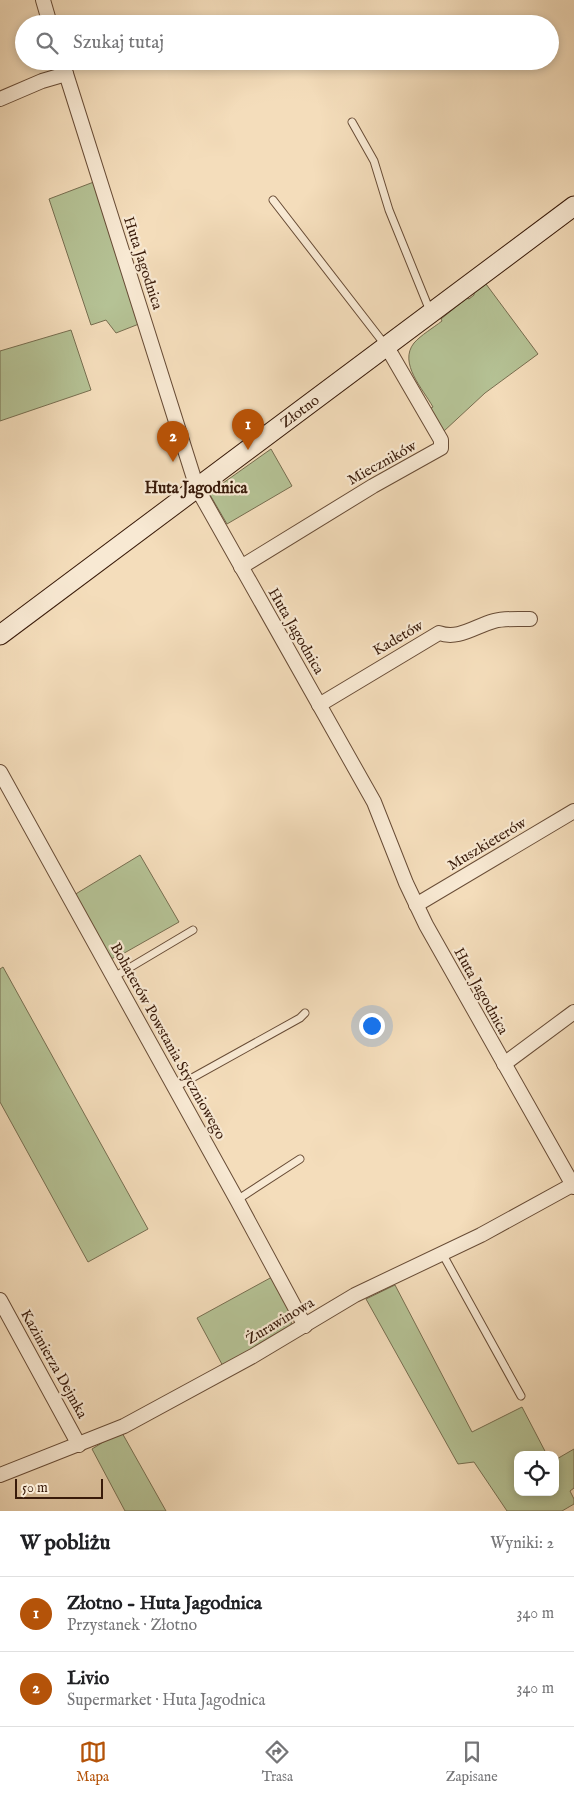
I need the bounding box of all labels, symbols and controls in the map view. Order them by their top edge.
search box [15,15,559,70]
icon: search [33,29,61,57]
text: Szukaj tutaj [73,31,164,55]
street label: Huta Jagodnica [119,214,167,312]
street label: Złotno [276,390,323,432]
pin: 1 [232,409,264,450]
pin: 2 [157,421,189,462]
street label: Mieczników [344,436,421,490]
district label: Huta Jagodnica [144,479,249,499]
street label: Huta Jagodnica [264,584,329,678]
street label: Kadetów [369,615,428,660]
street label: Muszkieterów [444,813,531,875]
street label: Bohaterów Powstania Styczniowego [106,939,230,1143]
street label: Huta Jagodnica [449,944,513,1038]
your location [359,1013,385,1039]
street label: Żurawinowa [242,1293,318,1349]
street label: Kazimierza Dejmka [16,1306,92,1422]
map controls [514,1451,559,1496]
button: locate [514,1451,559,1496]
scale bar [15,1476,102,1499]
text: 50 m [22,1479,48,1497]
text: W pobliżu [20,1530,110,1557]
text: Wyniki: 2 [490,1534,554,1554]
text: Złotno - Huta Jagodnica [67,1592,262,1616]
text: 1 [33,1604,39,1624]
text: 340 m [516,1604,554,1624]
text: Przystanek · Złotno [67,1616,197,1636]
text: Livio [67,1667,109,1691]
text: 2 [32,1679,40,1699]
text: 340 m [516,1679,554,1699]
text: Supermarket · Huta Jagodnica [67,1691,265,1711]
tab: Mapa [76,1738,109,1786]
tab: Trasa [262,1738,293,1786]
tab: Zapisane [446,1738,498,1786]

